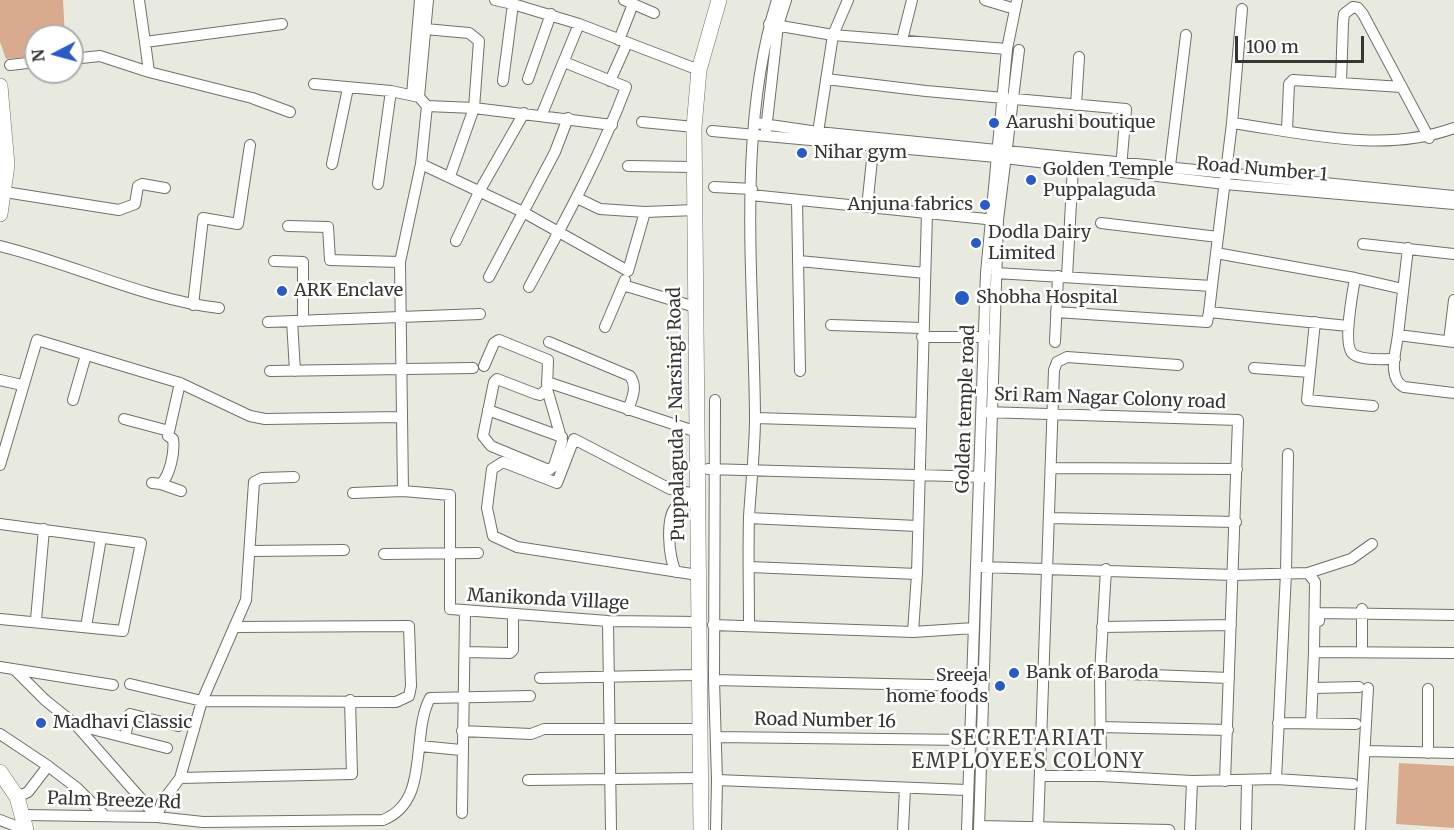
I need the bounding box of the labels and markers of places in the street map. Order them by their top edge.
place label: Aarushi boutique [1006,112,1155,134]
marker: Aarushi boutique [987,116,1001,130]
place label: Nihar gym [814,142,907,164]
marker: Nihar gym [795,146,809,160]
place label: Golden Temple Puppalaguda [1043,159,1174,201]
marker: Golden Temple Puppalaguda [1024,173,1038,187]
place label: Anjuna fabrics [847,194,973,216]
marker: Anjuna fabrics [978,198,992,212]
place label: Dodla Dairy Limited [988,222,1091,264]
marker: Dodla Dairy Limited [969,236,983,250]
place label: ARK Enclave [294,280,403,302]
marker: ARK Enclave [275,284,289,298]
place label: Shobha Hospital [976,287,1118,309]
marker: Shobha Hospital [953,289,971,307]
place label: Bank of Baroda [1026,662,1159,684]
place label: Sreeja home foods [886,665,988,708]
marker: Bank of Baroda [1007,666,1021,680]
marker: Sreeja home foods [993,679,1007,693]
place label: Madhavi Classic [53,712,192,734]
marker: Madhavi Classic [34,716,48,730]

